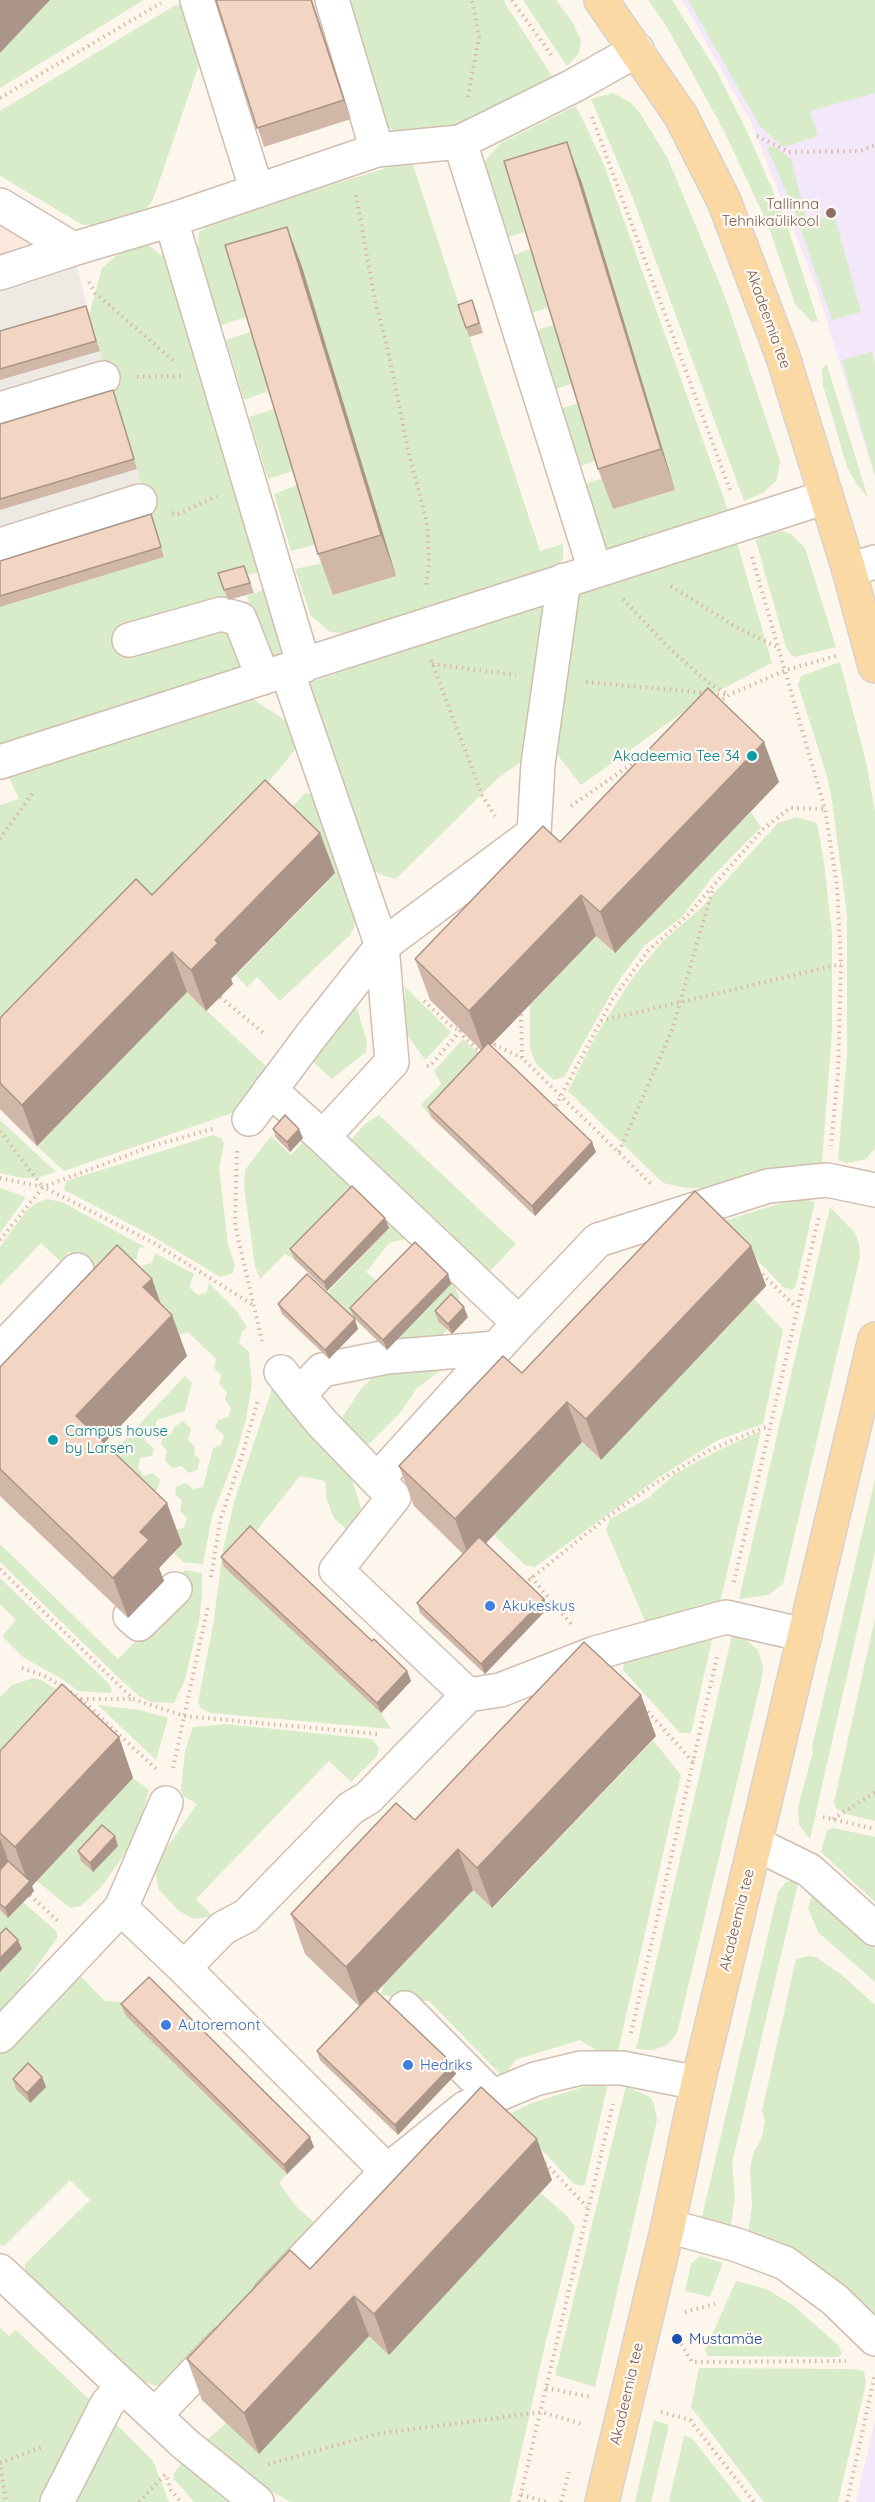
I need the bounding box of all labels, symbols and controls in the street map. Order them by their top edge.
place label: Tallinna Tehnikaülikool [722,195,819,230]
marker: Tallinna Tehnikaülikool [824,206,838,220]
street label: Akadeemia tee [742,267,794,371]
place label: Akadeemia Tee 34 [613,747,740,765]
marker: Akadeemia Tee 34 [745,749,759,763]
place label: Campus house by Larsen [65,1422,168,1457]
marker: Campus house by Larsen [46,1433,60,1447]
place label: Akukeskus [502,1597,575,1615]
marker: Akukeskus [483,1599,497,1613]
street label: Akadeemia tee [716,1867,758,1973]
place label: Autoremont [178,2016,261,2034]
marker: Autoremont [159,2018,173,2032]
place label: Hedriks [420,2056,472,2074]
marker: Hedriks [401,2058,415,2072]
place label: Mustamäe [689,2330,762,2348]
marker: Mustamäe [670,2332,684,2346]
street label: Akadeemia tee [606,2341,648,2447]

